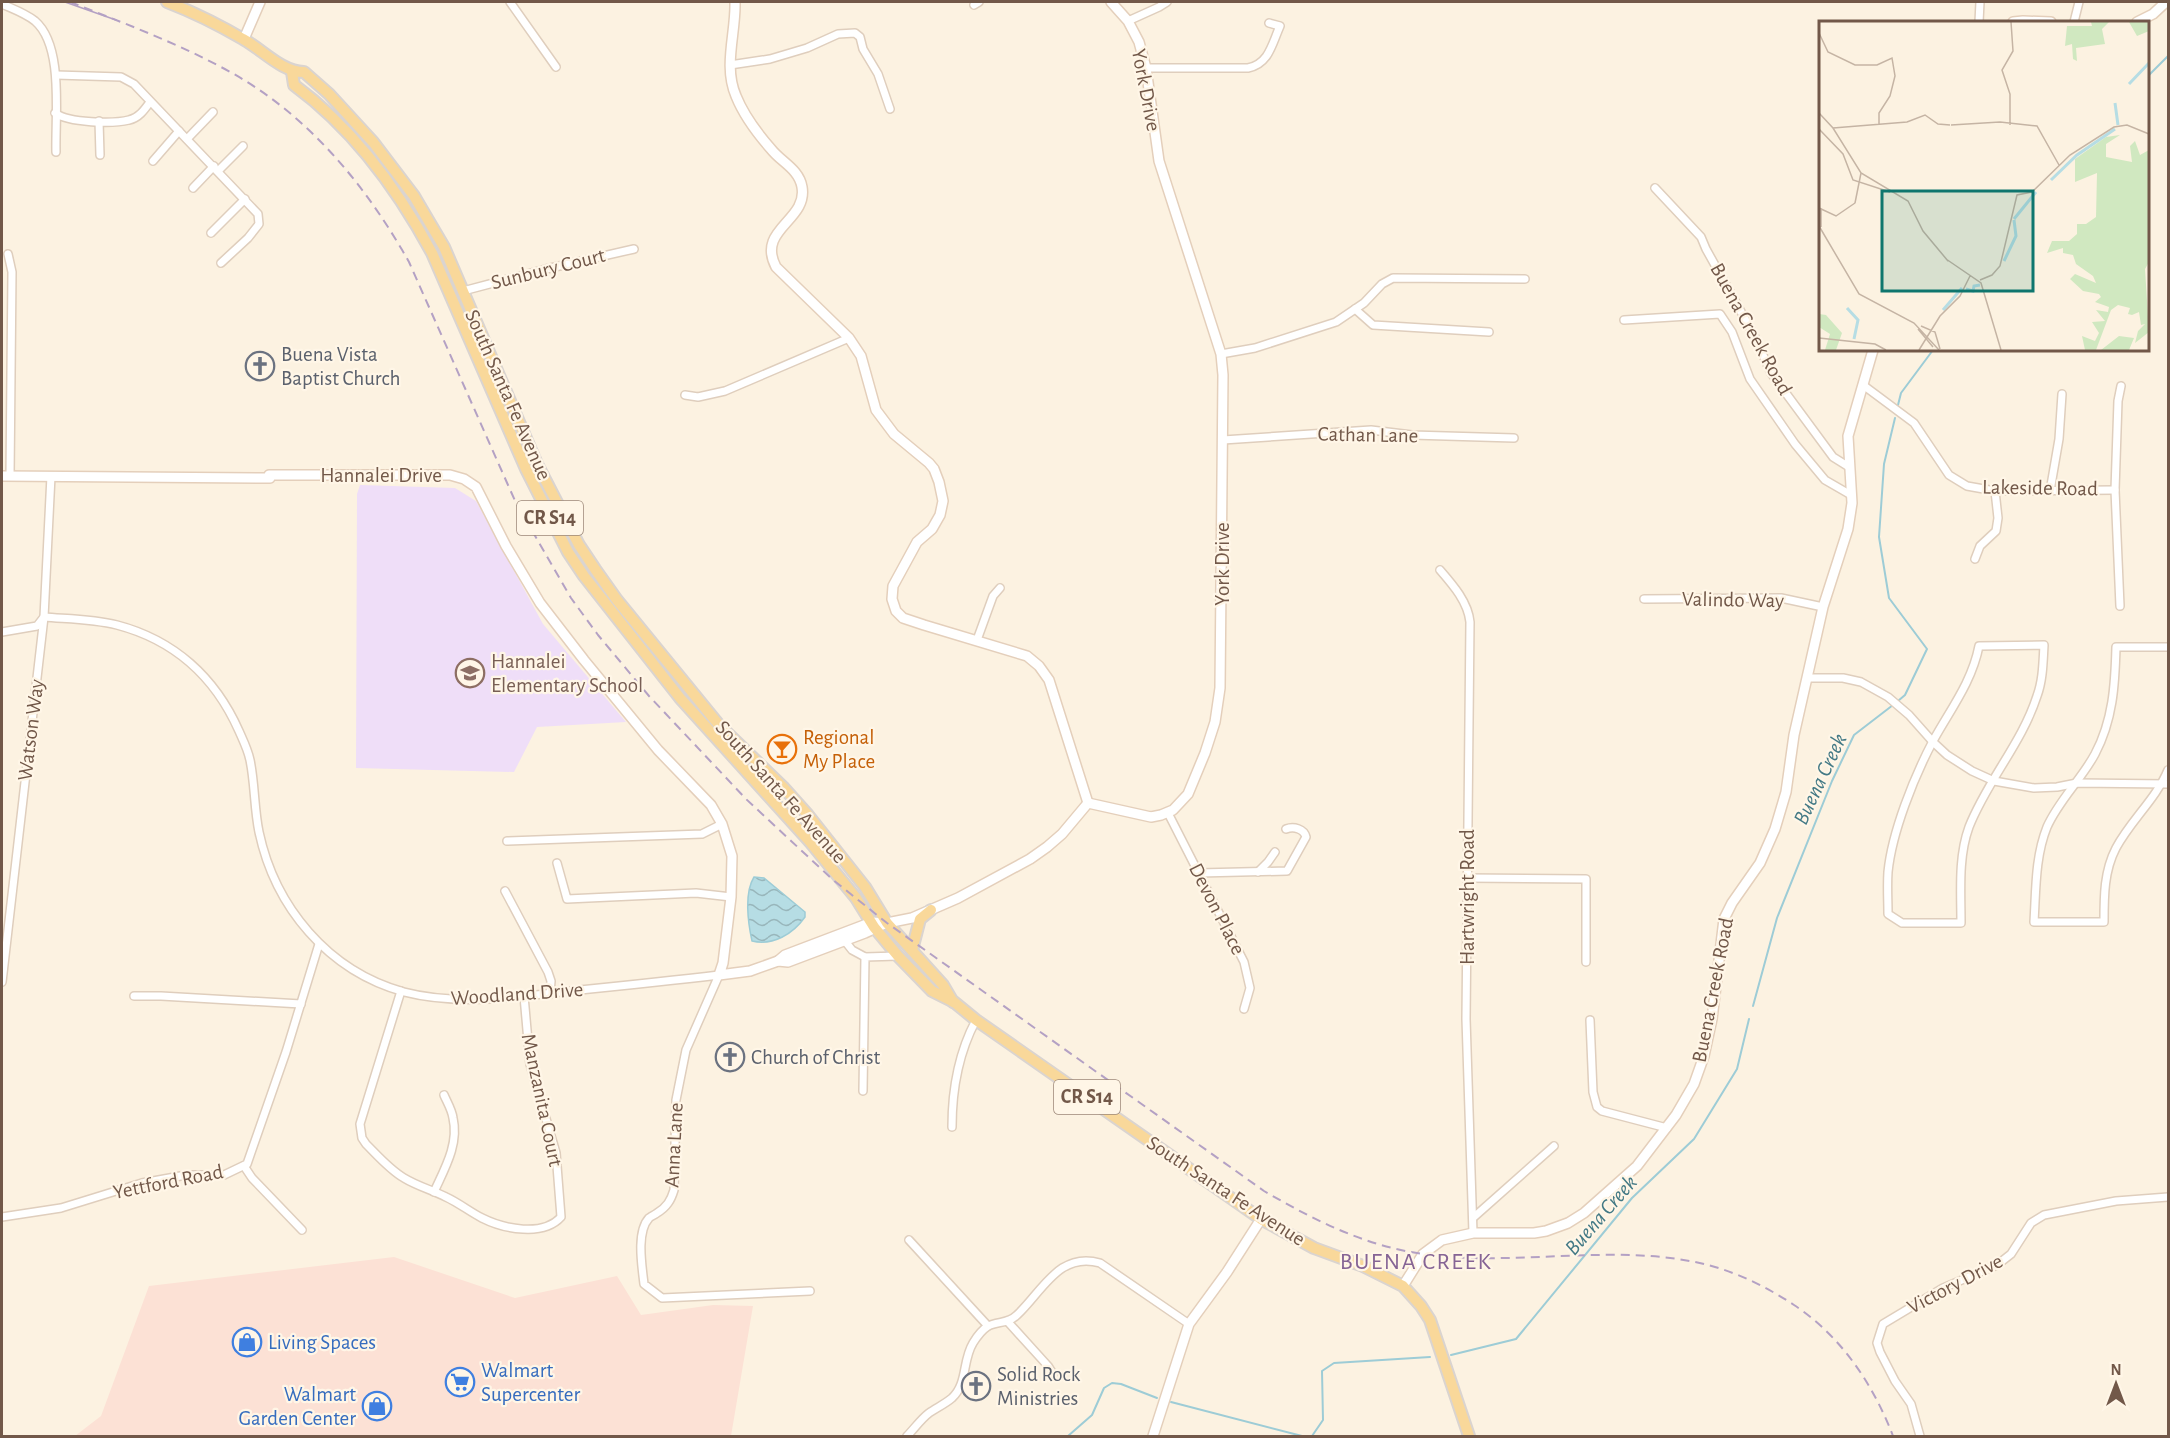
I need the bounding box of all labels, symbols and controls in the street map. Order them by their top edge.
inset map [1819,21,2149,351]
street label: York Drive [1128,47,1164,133]
street label: Sunbury Court [489,245,607,293]
street label: Buena Creek Road [1706,260,1796,399]
street label: South Santa Fe Avenue [461,307,555,483]
place label: Buena Vista Baptist Church [281,344,401,389]
church icon: Buena Vista Baptist Church [244,350,276,382]
street label: Cathan Lane [1317,424,1419,446]
street label: Hannalei Drive [320,465,442,486]
street label: Lakeside Road [1982,476,2098,500]
road number: CR S14 [517,501,583,535]
street label: York Drive [1212,522,1233,606]
street label: Valindo Way [1682,589,1784,611]
place label: Hannalei Elementary School [491,651,643,696]
school or university icon: Hannalei Elementary School [454,657,486,689]
street label: Watson Way [14,678,48,782]
street label: South Santa Fe Avenue [712,717,850,867]
place label: Regional My Place [803,727,875,772]
water label: Buena Creek [1789,730,1851,828]
bar icon: Regional My Place [766,733,798,765]
street label: Hartwright Road [1457,829,1478,965]
street label: Devon Place [1185,860,1249,958]
street label: Buena Creek Road [1689,916,1737,1064]
street label: Woodland Drive [450,979,584,1009]
street label: Manzanita Court [518,1032,566,1169]
church icon: Church of Christ [714,1041,746,1073]
place label: Church of Christ [751,1047,881,1068]
road number: CR S14 [1054,1080,1120,1114]
street label: Anna Lane [661,1102,687,1188]
street label: South Santa Fe Avenue [1143,1132,1309,1250]
street label: Yettford Road [111,1161,225,1203]
water label: Buena Creek [1561,1171,1641,1259]
district label: BUENA CREEK [1340,1250,1492,1274]
street label: Victory Drive [1904,1250,2006,1318]
shop icon: Living Spaces [231,1326,263,1358]
place label: Living Spaces [268,1332,376,1353]
north arrow [2086,1354,2146,1414]
place label: Walmart Supercenter [481,1360,580,1405]
text: N [2110,1362,2122,1378]
place label: Solid Rock Ministries [997,1364,1081,1409]
supermarket icon: Walmart Supercenter [444,1366,476,1398]
church icon: Solid Rock Ministries [960,1370,992,1402]
place label: Walmart Garden Center [239,1384,356,1429]
shop icon: Walmart Garden Center [361,1390,393,1422]

